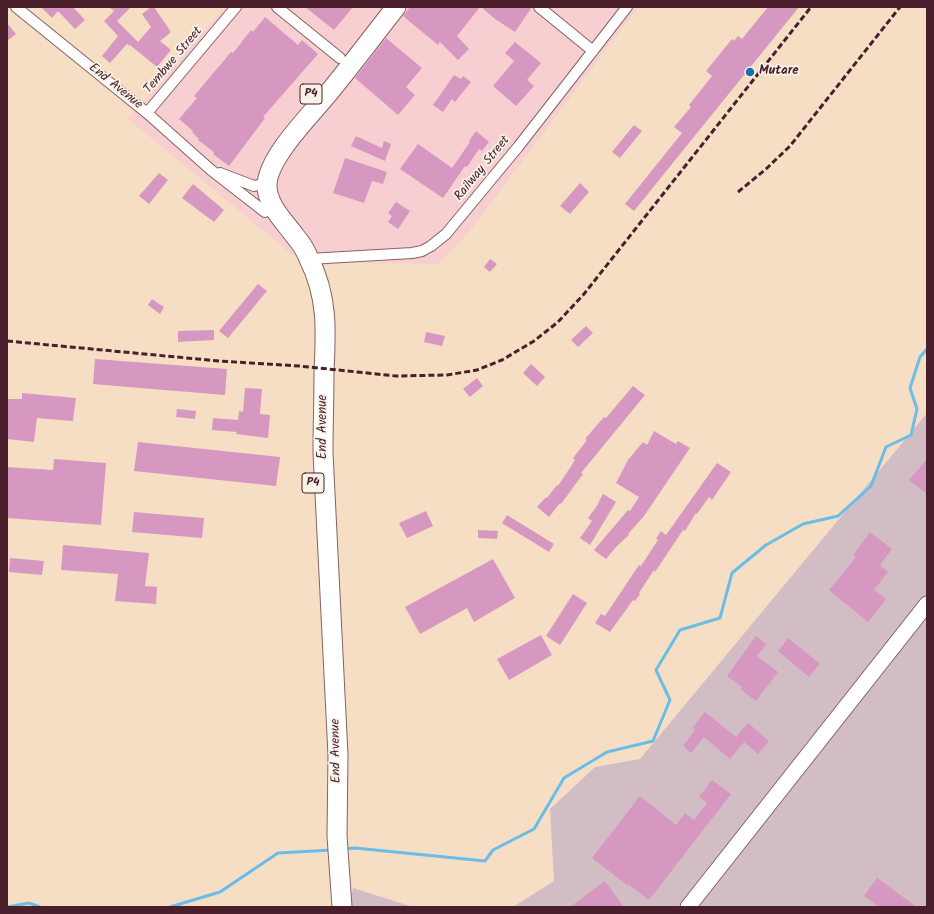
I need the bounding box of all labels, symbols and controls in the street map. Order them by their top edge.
street label: Tembwe Street [141,24,207,98]
street label: End Avenue [85,61,145,113]
place label: Mutare [759,64,799,80]
marker: Mutare [744,66,756,78]
road number: P4 [300,84,322,104]
street label: Railway Street [452,133,514,205]
street label: End Avenue [316,395,332,459]
road number: P4 [302,473,324,493]
street label: End Avenue [329,719,345,783]

